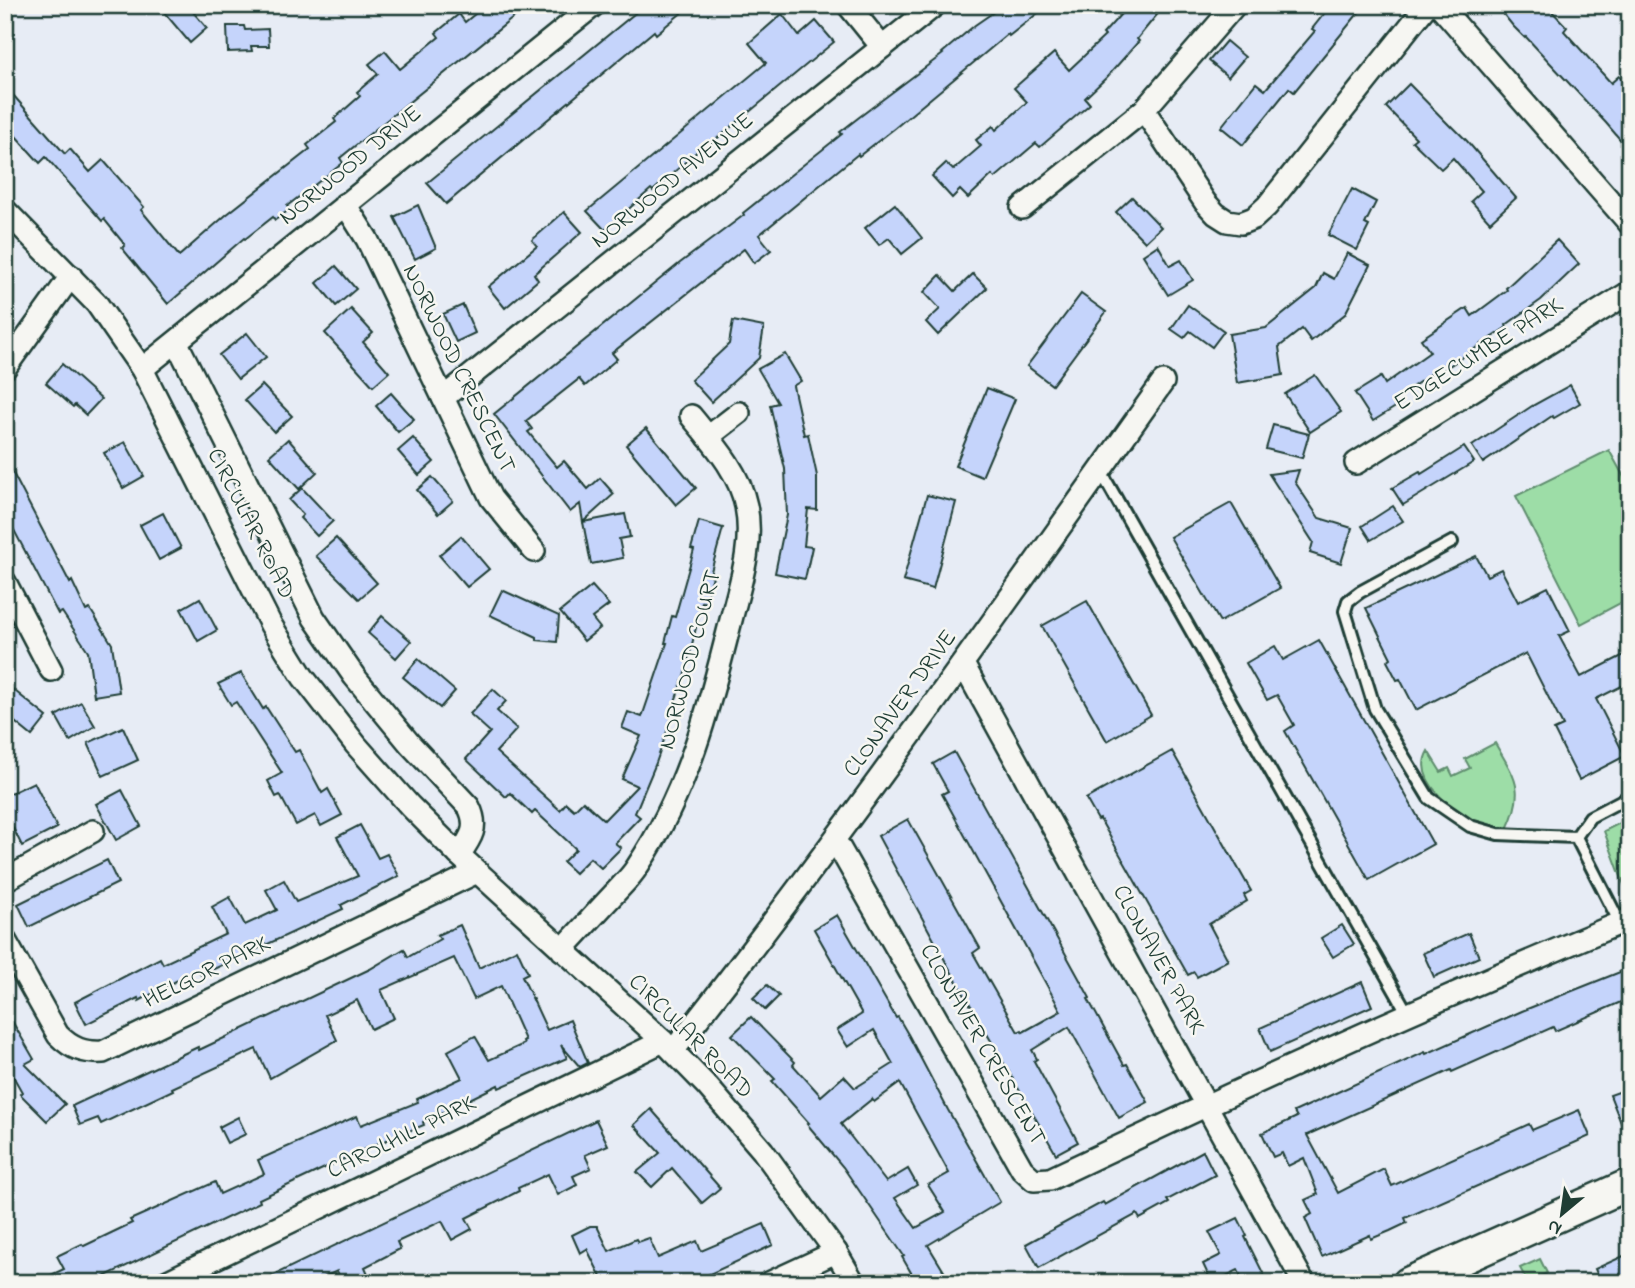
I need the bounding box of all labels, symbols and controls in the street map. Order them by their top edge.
street label: NORWOOD DRIVE [272,97,430,235]
street label: NORWOOD AVENUE [584,104,762,258]
street label: NORWOOD CRESCENT [392,259,524,479]
street label: EDGECUMBE PARK [1388,289,1571,421]
street label: CIRCULAR ROAD [197,442,303,606]
street label: NORWOOD COURT [650,566,732,754]
street label: CLONAVER DRIVE [835,623,967,785]
street label: CLONAVER PARK [1102,879,1214,1041]
street label: HELGOR PARK [138,927,277,1019]
street label: CLONAVER CRESCENT [910,938,1054,1153]
street label: CIRCULAR ROAD [619,966,761,1108]
street label: CAROLHILL PARK [322,1087,483,1189]
north arrow [1526,1180,1596,1250]
text: N [1543,1212,1567,1242]

